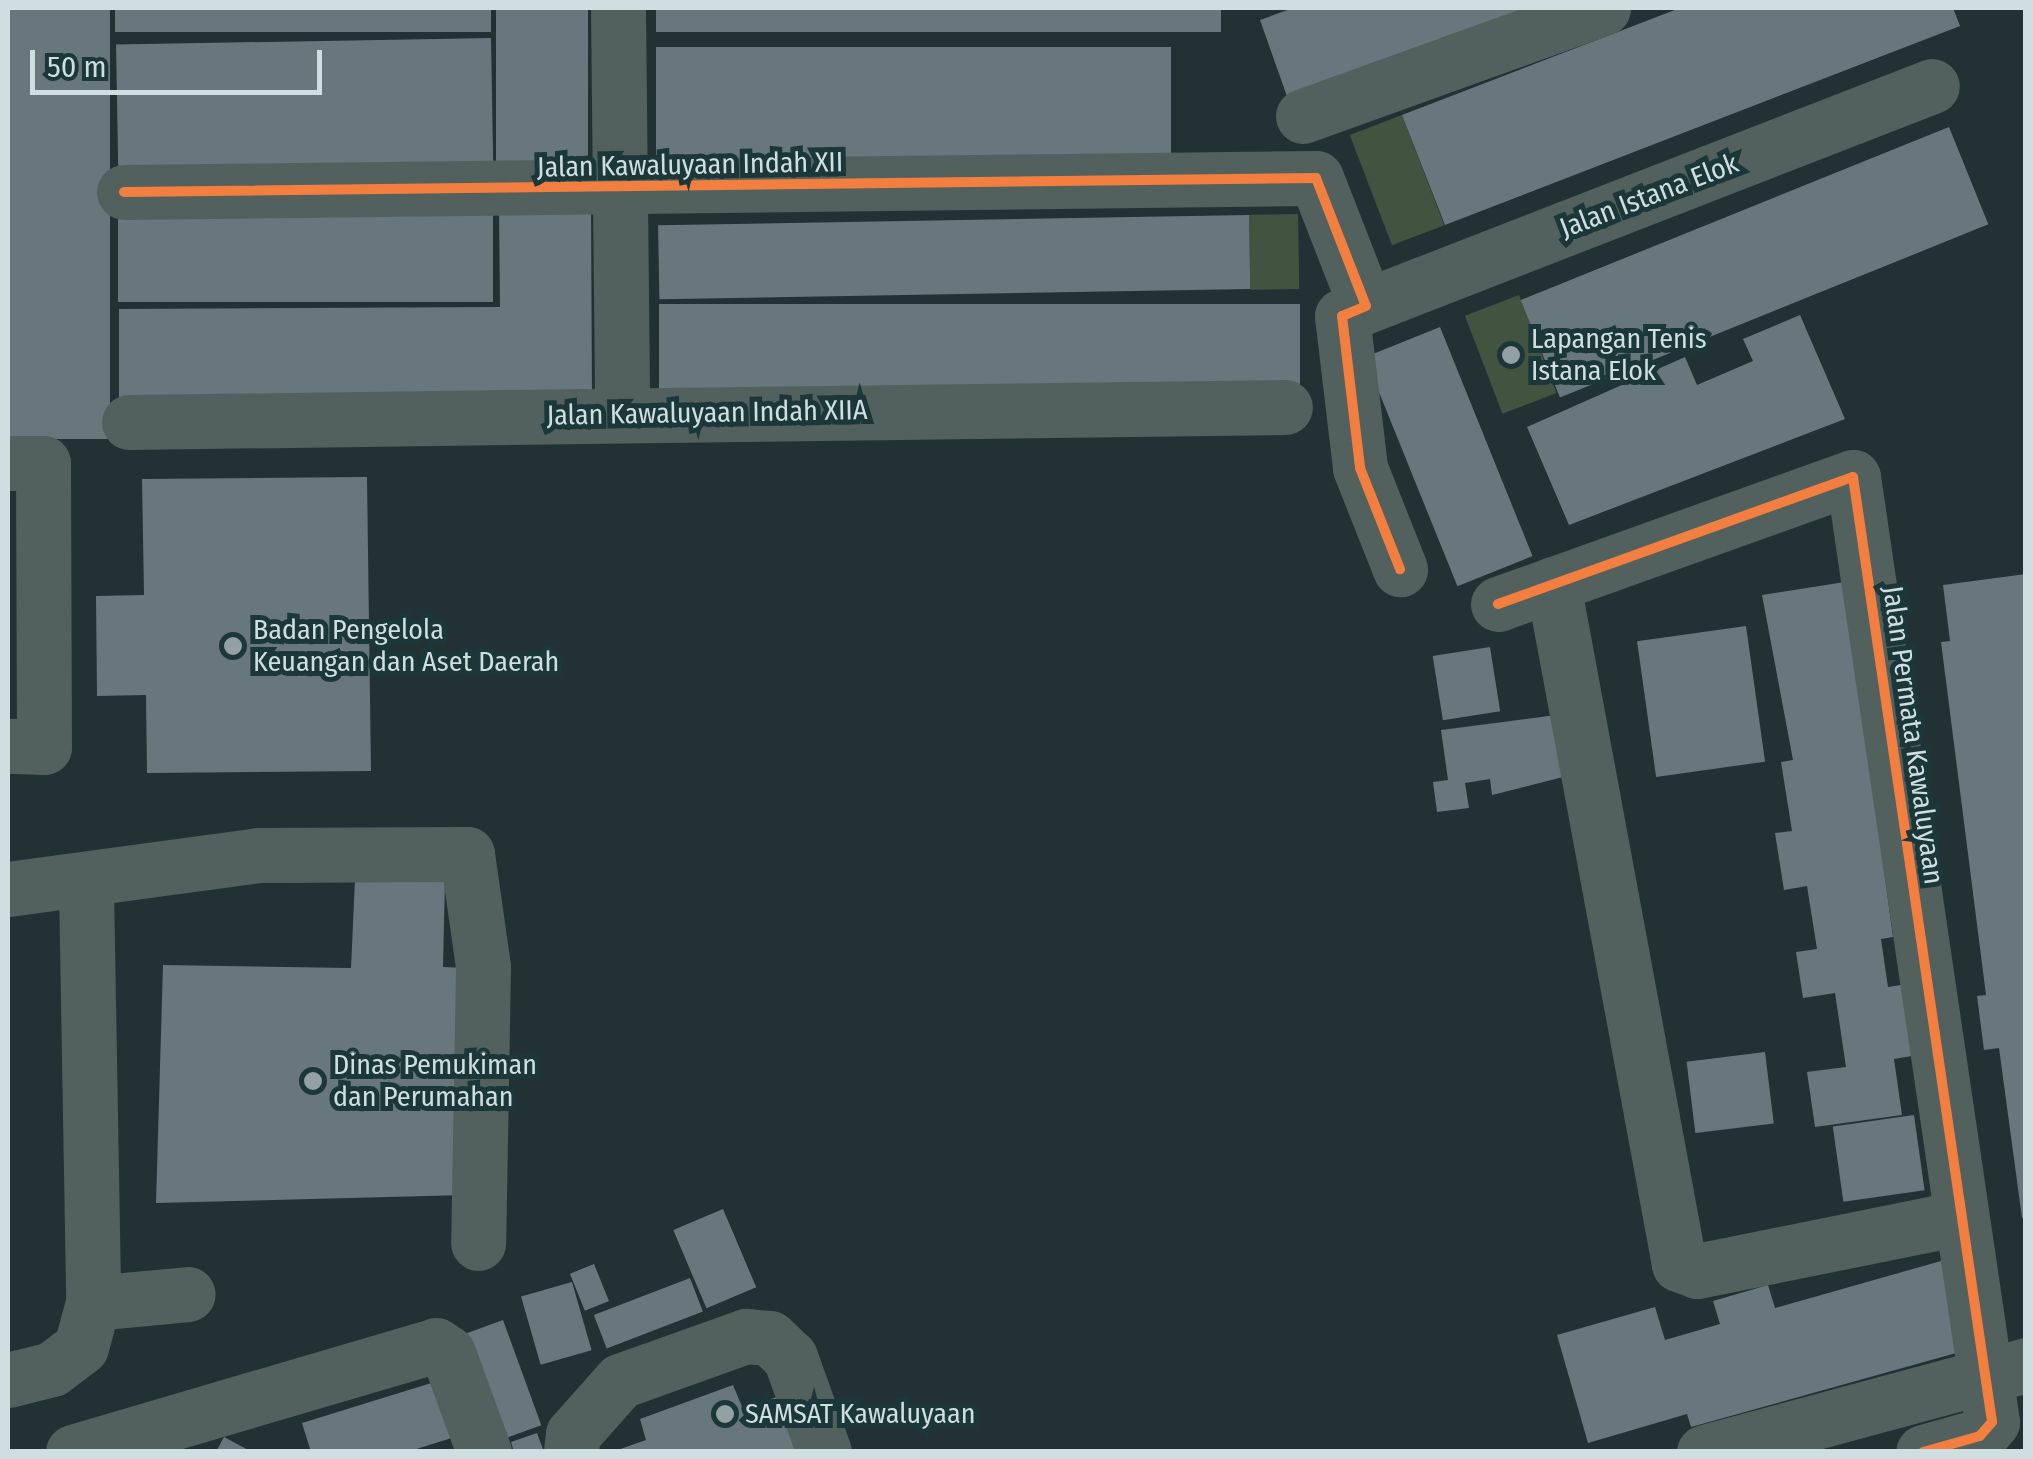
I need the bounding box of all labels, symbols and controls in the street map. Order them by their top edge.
scale bar [35,30,328,92]
text: 50 m [47,49,107,85]
street label: Jalan Kawaluyaan Indah XII [537,146,843,184]
street label: Jalan Istana Elok [1555,147,1743,245]
place label: Lapangan Tenis Istana Elok [1531,322,1707,388]
marker: Lapangan Tenis Istana Elok [1500,344,1522,366]
street label: Jalan Kawaluyaan Indah XIIA [546,393,868,433]
street label: Jalan Permata Kawaluyaan [1875,584,1951,886]
place label: Badan Pengelola Keuangan dan Aset Daerah [253,613,559,679]
marker: Badan Pengelola Keuangan dan Aset Daerah [222,635,244,657]
place label: Dinas Pemukiman dan Perumahan [333,1048,537,1114]
marker: Dinas Pemukiman dan Perumahan [302,1070,324,1092]
place label: SAMSAT Kawaluyaan [745,1397,975,1431]
marker: SAMSAT Kawaluyaan [714,1403,736,1425]

